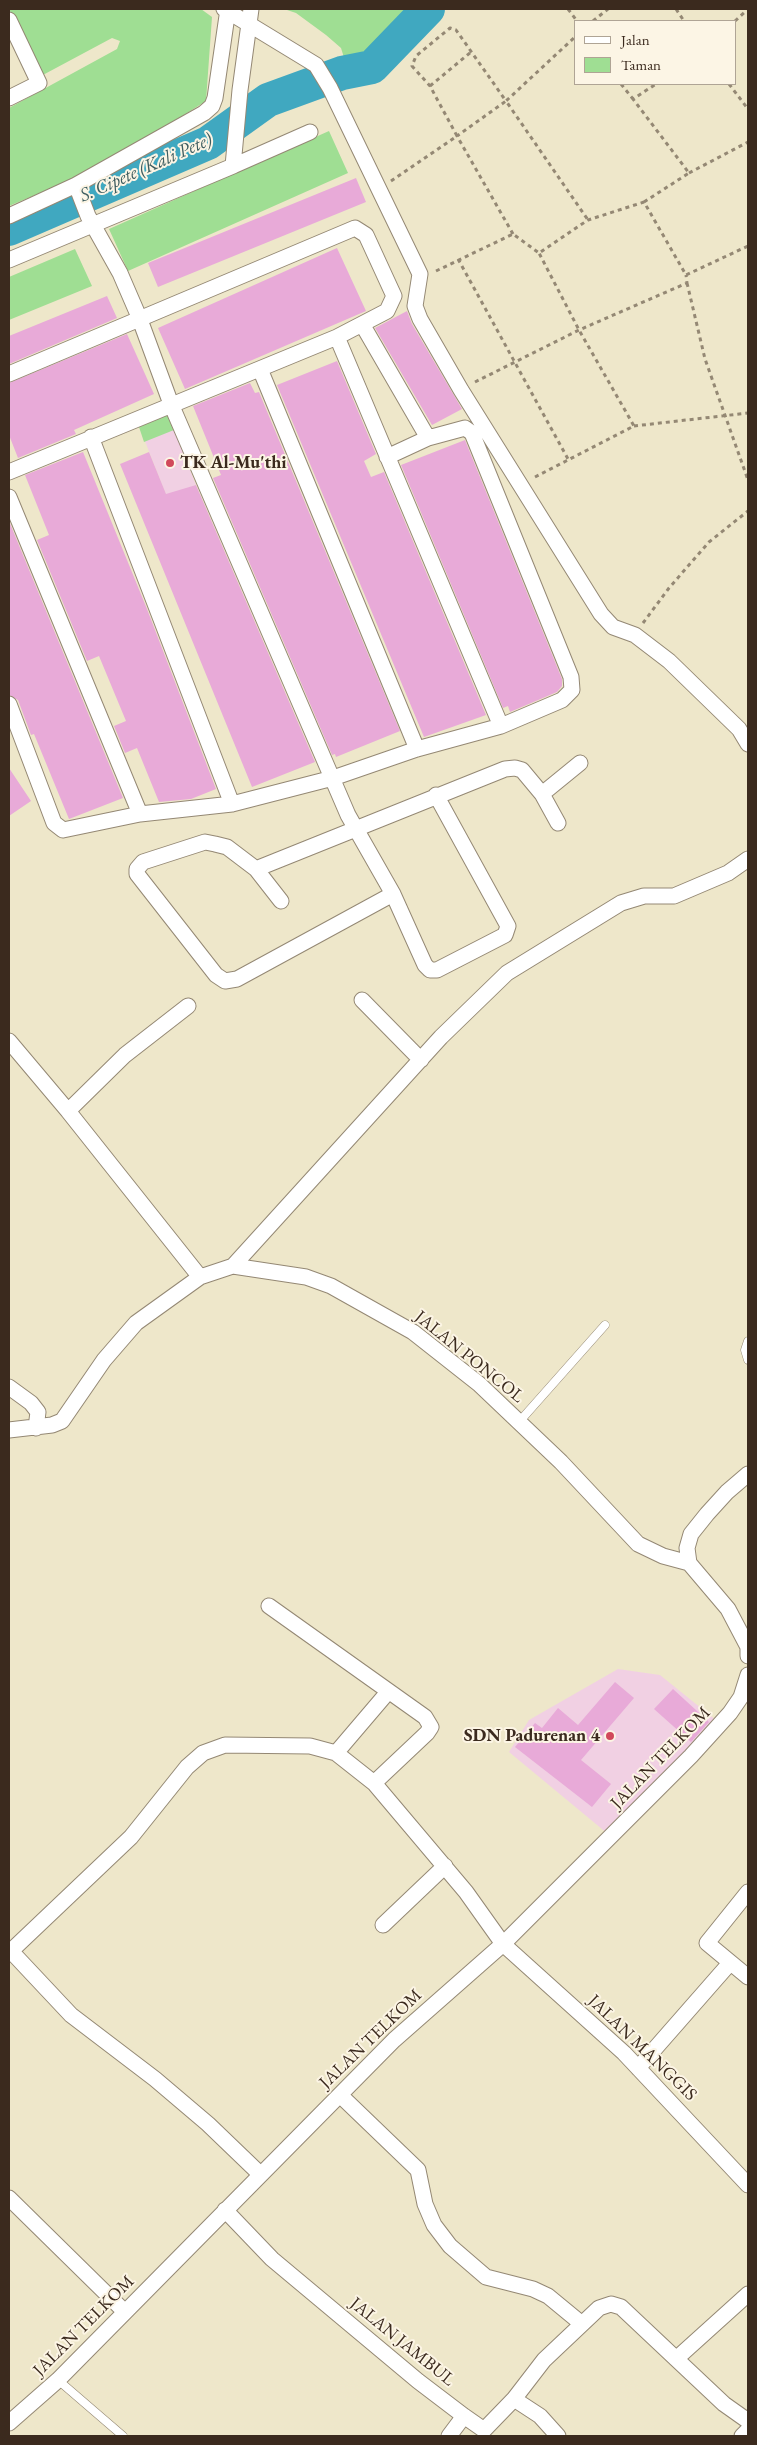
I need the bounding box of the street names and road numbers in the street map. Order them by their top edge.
street label: JALAN PONCOL [410,1306,528,1408]
street label: JALAN TELKOM [607,1702,715,1814]
street label: JALAN TELKOM [315,1985,427,2093]
street label: JALAN MANGGIS [583,1991,701,2105]
street label: JALAN TELKOM [29,2271,139,2381]
street label: JALAN JAMBUL [345,2293,459,2391]

